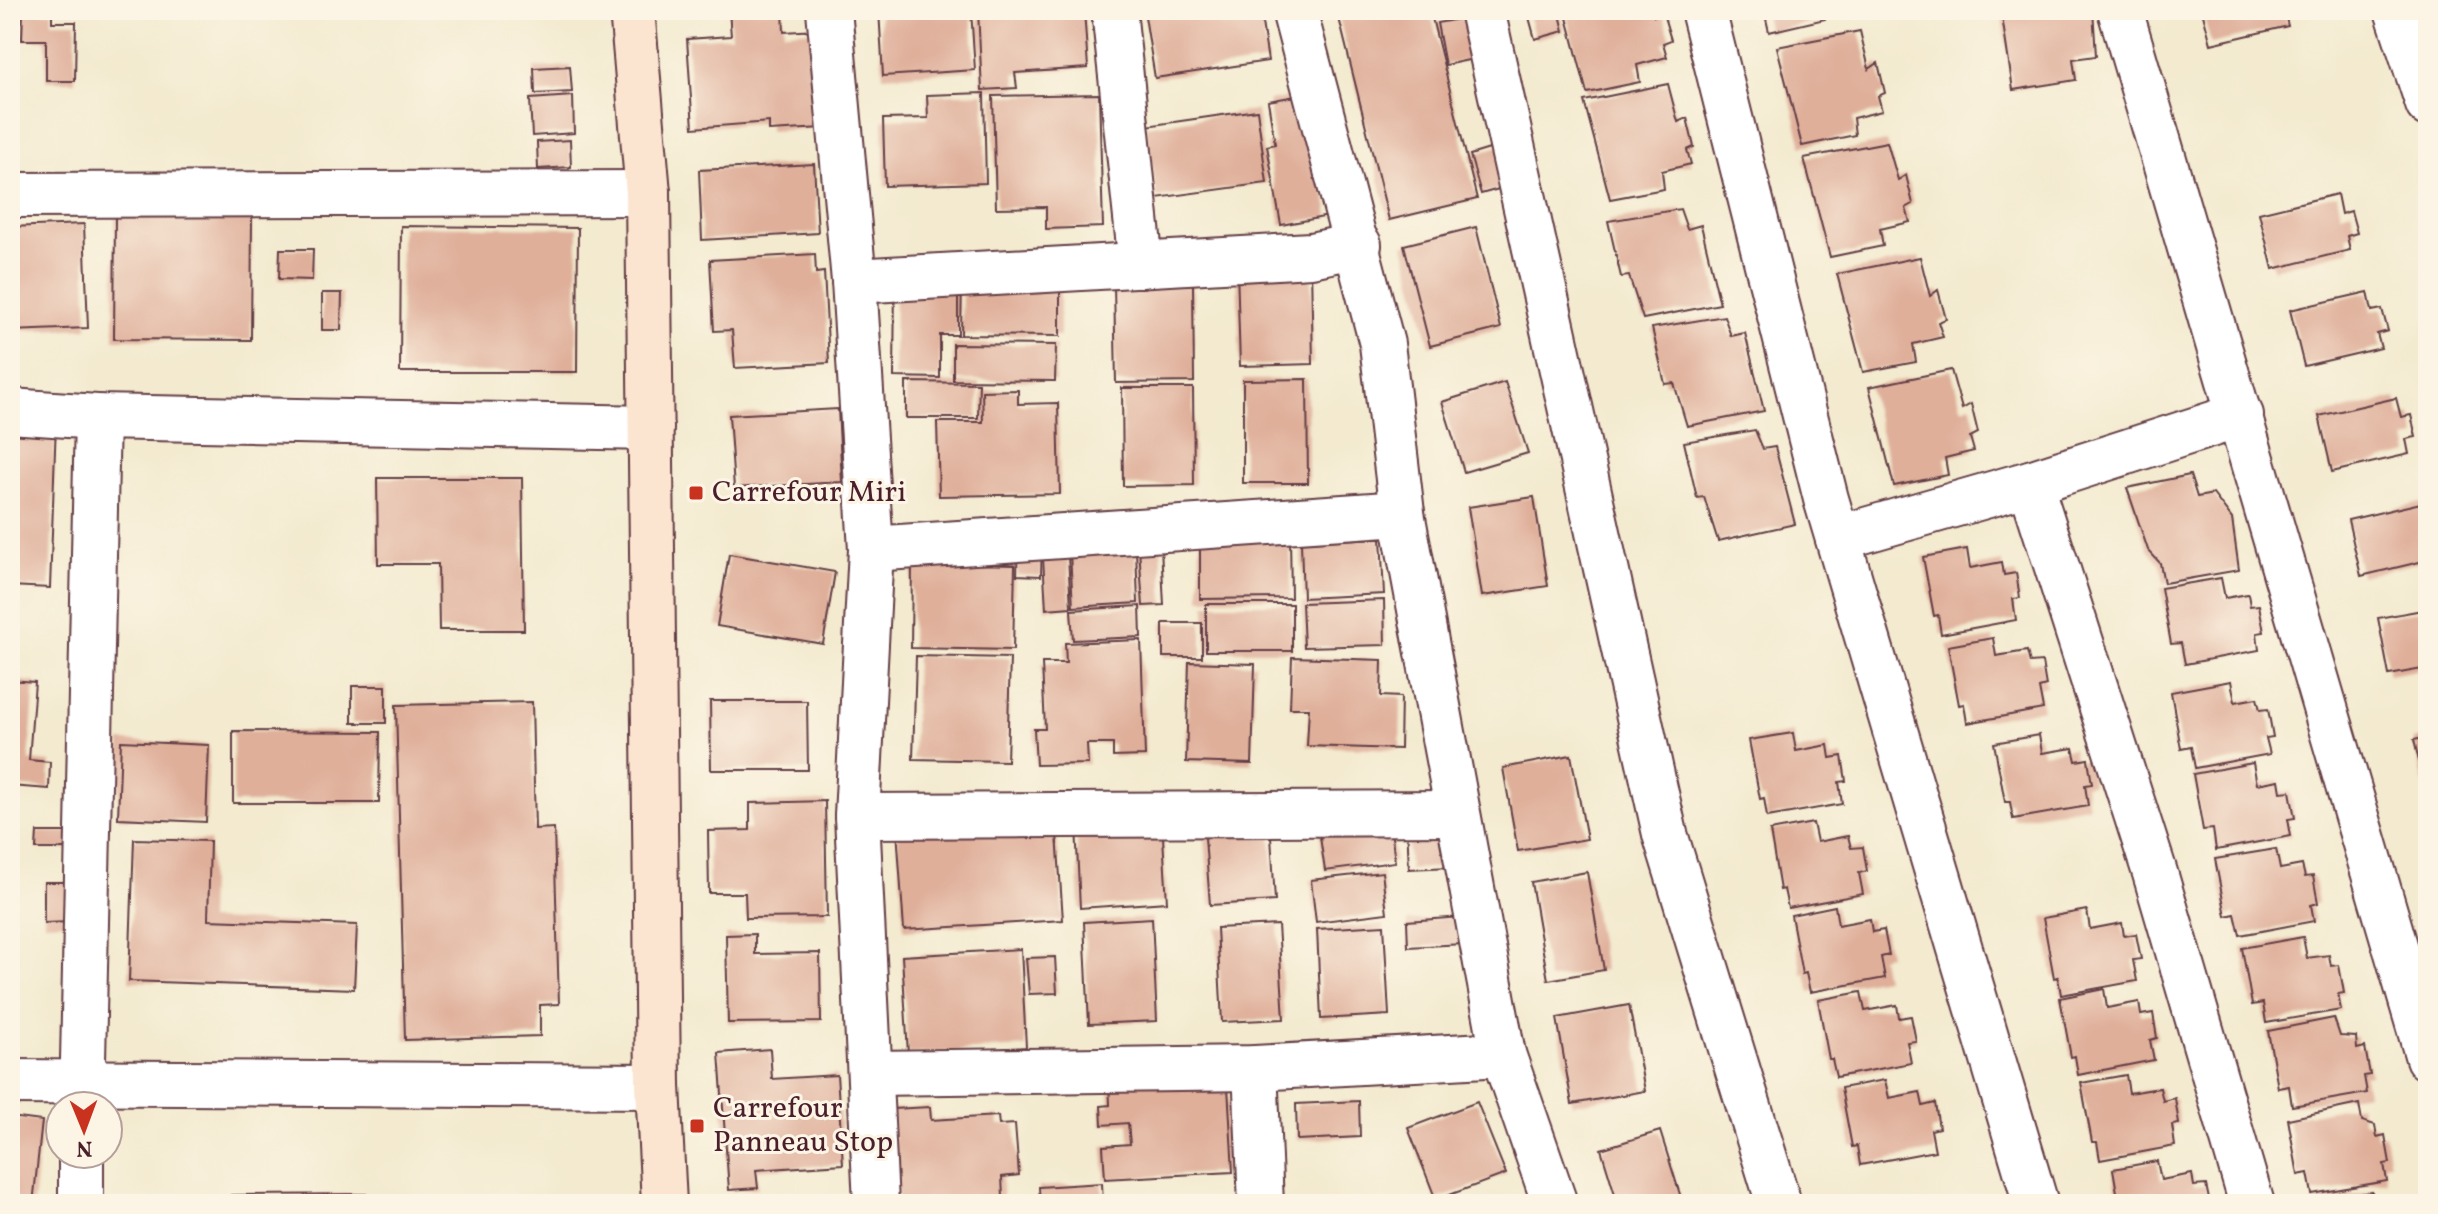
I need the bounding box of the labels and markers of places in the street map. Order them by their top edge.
place label: Carrefour Miri [712,472,906,514]
marker: Carrefour Miri [687,484,705,502]
place label: Carrefour Panneau Stop [713,1088,893,1164]
marker: Carrefour Panneau Stop [688,1117,706,1135]

